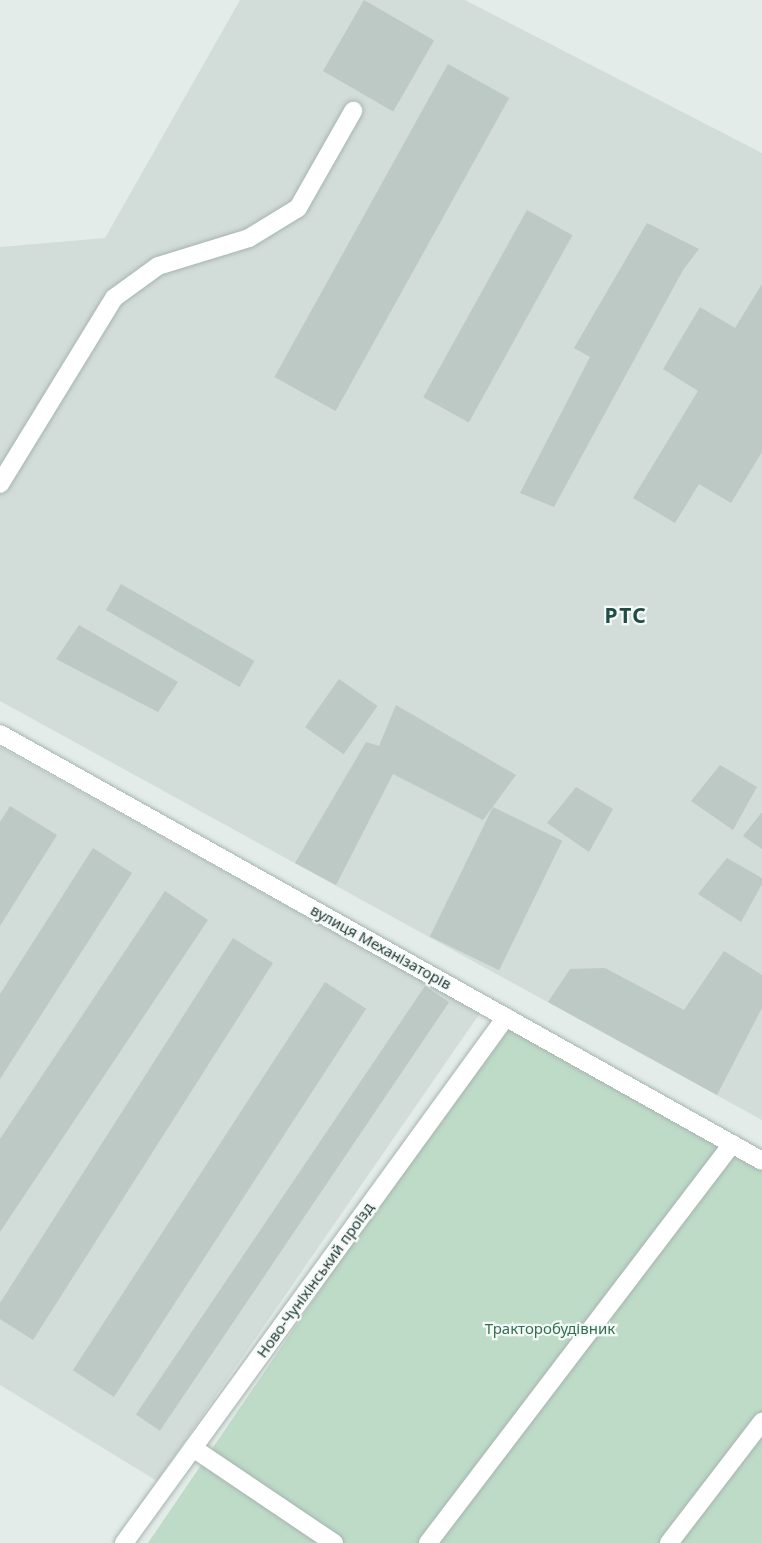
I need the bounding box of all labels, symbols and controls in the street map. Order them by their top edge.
district label: РТС [605,602,647,628]
street label: вулиця Механізаторів [307,901,455,993]
street label: Ново-Чуніхінський проїзд [253,1199,377,1361]
park label: Тракторобудівник [485,1320,615,1338]

